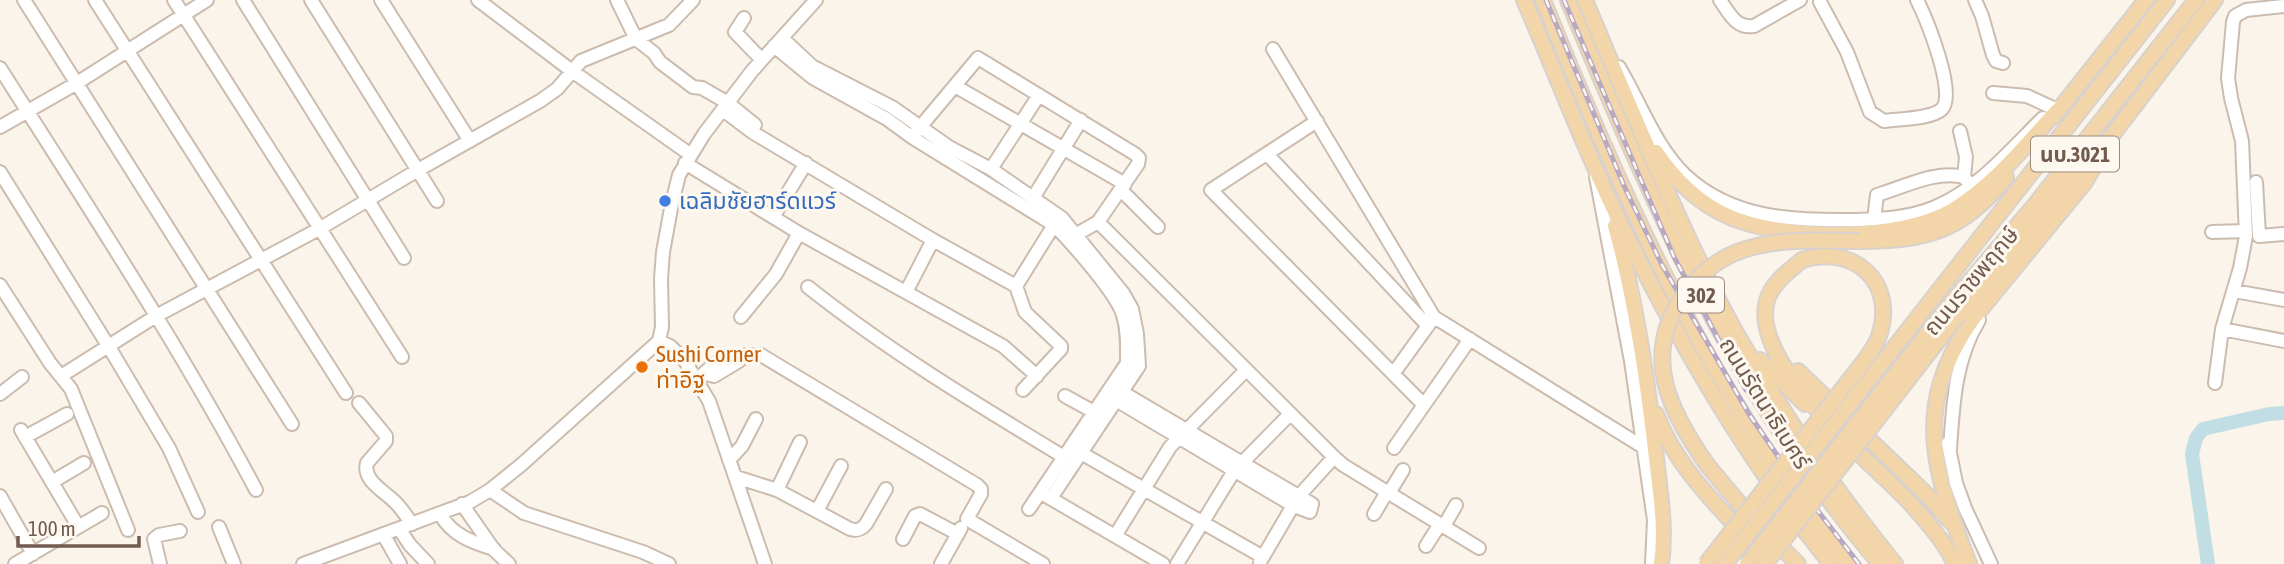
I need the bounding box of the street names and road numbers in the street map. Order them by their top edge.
road number: นบ.3021 [2031,136,2119,172]
street label: ถนนราชพฤกษ์ [1918,221,2024,341]
road number: 302 [1678,278,1724,312]
street label: ถนนรัตนาธิเบศร์ [1714,333,1816,474]

